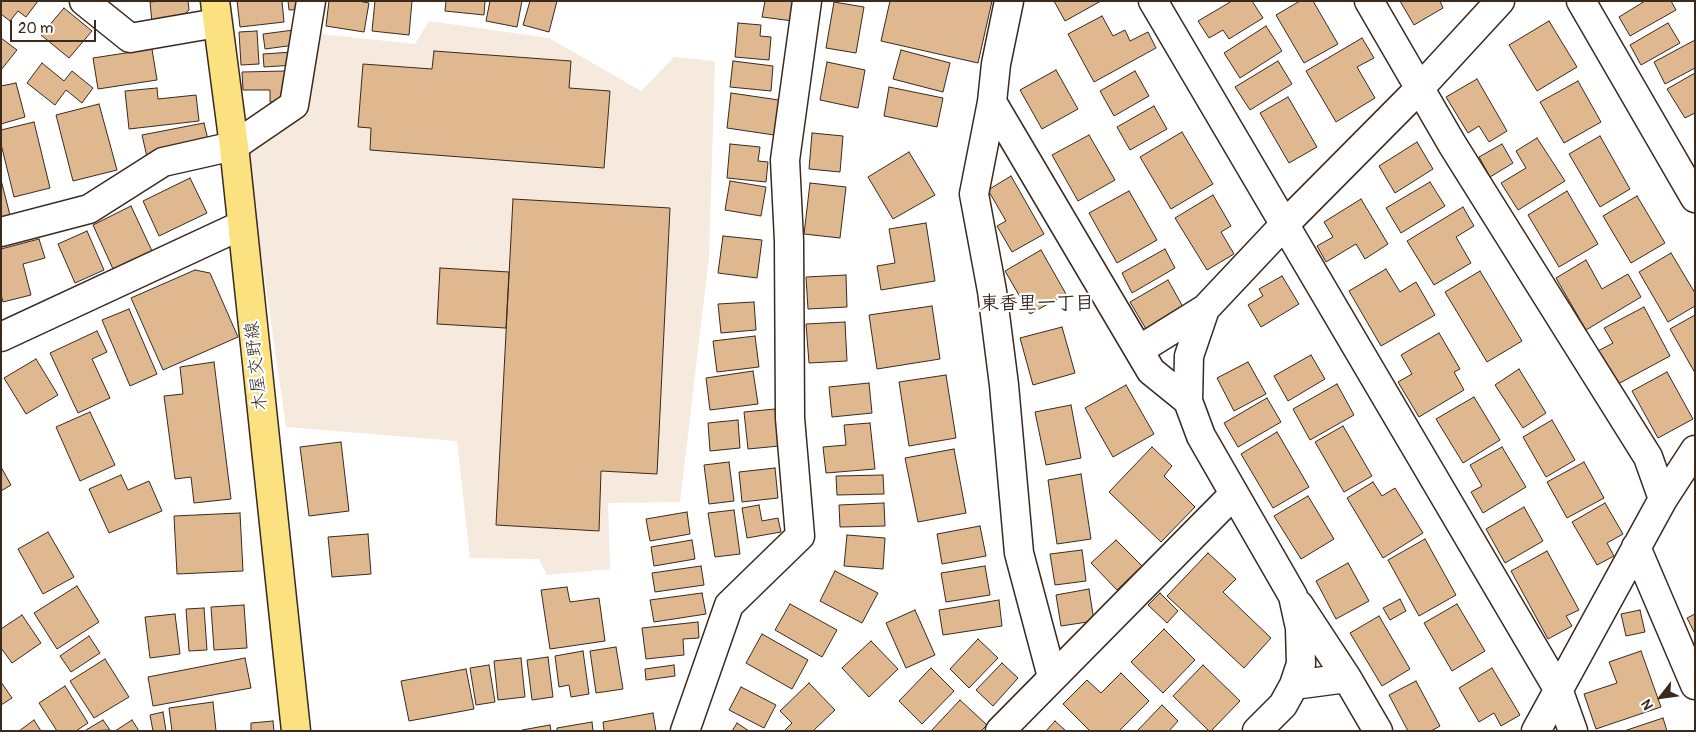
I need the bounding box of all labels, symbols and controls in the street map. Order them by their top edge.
scale bar [12,10,99,42]
text: 20 m [18,19,53,38]
district label: 東香里一丁目 [980,293,1094,315]
street label: 木屋交野線 [242,320,272,412]
north arrow [1636,672,1686,722]
text: N [1638,696,1657,713]

